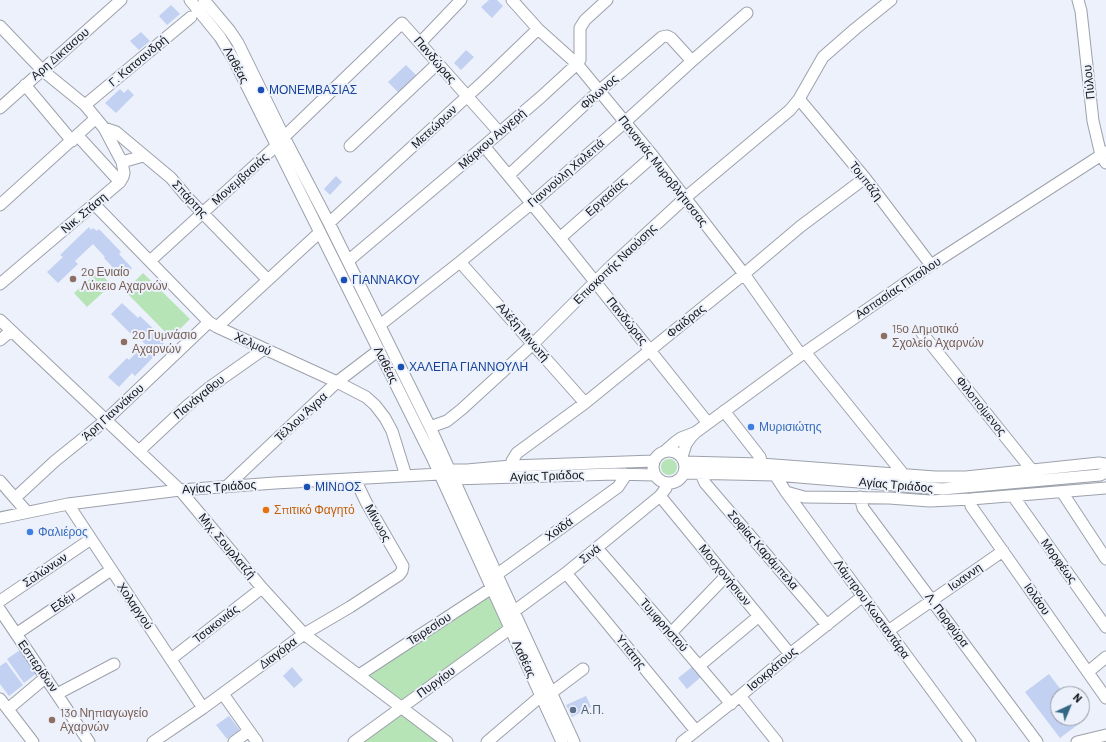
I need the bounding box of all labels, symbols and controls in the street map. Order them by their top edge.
street label: Αρη Δικτασου [28,25,92,83]
street label: Γ. Κατσανδρή [106,32,170,90]
street label: Πανδώρας [411,34,459,86]
street label: Λαθέας [220,44,252,86]
street label: Πύλου [1080,64,1098,100]
street label: Φίλωνος [577,71,621,113]
place label: ΜΟΝΕΜΒΑΣΙΑΣ [269,83,357,97]
marker: ΜΟΝΕΜΒΑΣΙΑΣ [256,85,266,95]
street label: Μετεώρων [408,102,460,152]
street label: Μάρκου Αυγερή [455,106,529,172]
street label: Παναγιάς Μυροβλήτισσας [615,113,711,229]
street label: Γιαννούλη Χαλεπά [525,136,607,210]
street label: Μονεμβασιάς [209,150,271,208]
street label: Τομπάζη [846,159,886,203]
street label: Εργασίας [582,175,630,219]
street label: Σπάρτης [169,177,211,221]
street label: Νικ. Στάση [58,190,110,236]
street label: Επισκοπής Ναούσης [571,221,659,307]
street label: Ασπασίας Πιτσίλου [852,254,944,322]
place label: 2ο Ενιαίο Λύκειο Αχαρνών [81,265,168,293]
place label: ΓΙΑΝΝΑΚΟΥ [352,273,420,287]
marker: 2ο Ενιαίο Λύκειο Αχαρνών [68,274,78,284]
marker: ΓΙΑΝΝΑΚΟΥ [339,275,349,285]
street label: Πανδώρας [603,294,651,348]
street label: Αλέξη Μινωτή [494,300,552,364]
street label: Φαίδρας [664,301,708,341]
place label: 15ο Δημοτικό Σχολείο Αχαρνών [892,322,984,350]
place label: 2ο Γυμνάσιο Αχαρνών [132,328,197,356]
street label: Χελμού [232,329,274,359]
marker: 15ο Δημοτικό Σχολείο Αχαρνών [879,331,889,341]
marker: 2ο Γυμνάσιο Αχαρνών [119,337,129,347]
street label: Λαθέας [371,344,401,386]
place label: ΧΑΛΕΠΑ ΓΙΑΝΝΟΥΛΗ [409,360,528,374]
marker: ΧΑΛΕΠΑ ΓΙΑΝΝΟΥΛΗ [396,362,406,372]
street label: Πανάγαθου [171,372,227,422]
street label: Φιλοποίμενος [953,373,1009,439]
street label: Άρη Γιαννάκου [79,381,147,443]
street label: Τέλλου Άγρα [272,389,330,445]
place label: Μυρισιώτης [759,420,822,434]
marker: Μυρισιώτης [746,422,756,432]
street label: Αγίας Τριάδος [510,468,584,484]
street label: Αγίας Τριάδος [858,475,934,495]
street label: Αγίας Τριάδος [181,477,257,497]
place label: ΜΙΝΩΟΣ [315,480,361,494]
marker: ΜΙΝΩΟΣ [302,482,312,492]
street label: Μίνωος [362,502,394,544]
place label: Σπιτικό Φαγητό [274,503,355,517]
marker: Σπιτικό Φαγητό [261,505,271,515]
street label: Σοφίας Καράμπελα [725,507,801,593]
street label: Μιχ. Σουρλατζή [195,510,259,582]
street label: Χοϊδά [542,514,576,544]
place label: Φαλιέρος [38,525,88,539]
marker: Φαλιέρος [25,527,35,537]
street label: Μορφέως [1038,536,1080,586]
street label: Σινά [577,541,603,567]
street label: Μοσχονήσιων [696,541,754,609]
street label: Σαλώνων [20,550,70,590]
street label: Λάμπρου Κωσταντάρα [831,557,913,661]
street label: Ιωαννη [945,560,985,594]
street label: Χολαργού [114,580,156,632]
street label: Ιολάου [1021,580,1053,618]
street label: Εδέμ [48,589,78,615]
street label: Λ. Πορφύρα [922,590,972,650]
street label: Τυμφρηστού [637,595,691,655]
street label: Τσακονιάς [190,602,242,646]
street label: Τειρεσίου [404,609,454,649]
street label: Υπάτης [613,632,649,672]
street label: Διαγόρα [256,634,300,672]
street label: Εσπερίδων [15,637,61,695]
street label: Λαθέας [509,638,539,680]
street label: Ισοκράτους [744,644,800,694]
street label: Πυργίου [414,663,458,701]
north arrow [1050,686,1090,726]
text: N [1071,691,1085,705]
place label: Α.Π. [581,703,604,717]
marker: Α.Π. [568,705,578,715]
place label: 13ο Νηπιαγωγείο Αχαρνών [60,706,148,734]
marker: 13ο Νηπιαγωγείο Αχαρνών [47,715,57,725]

